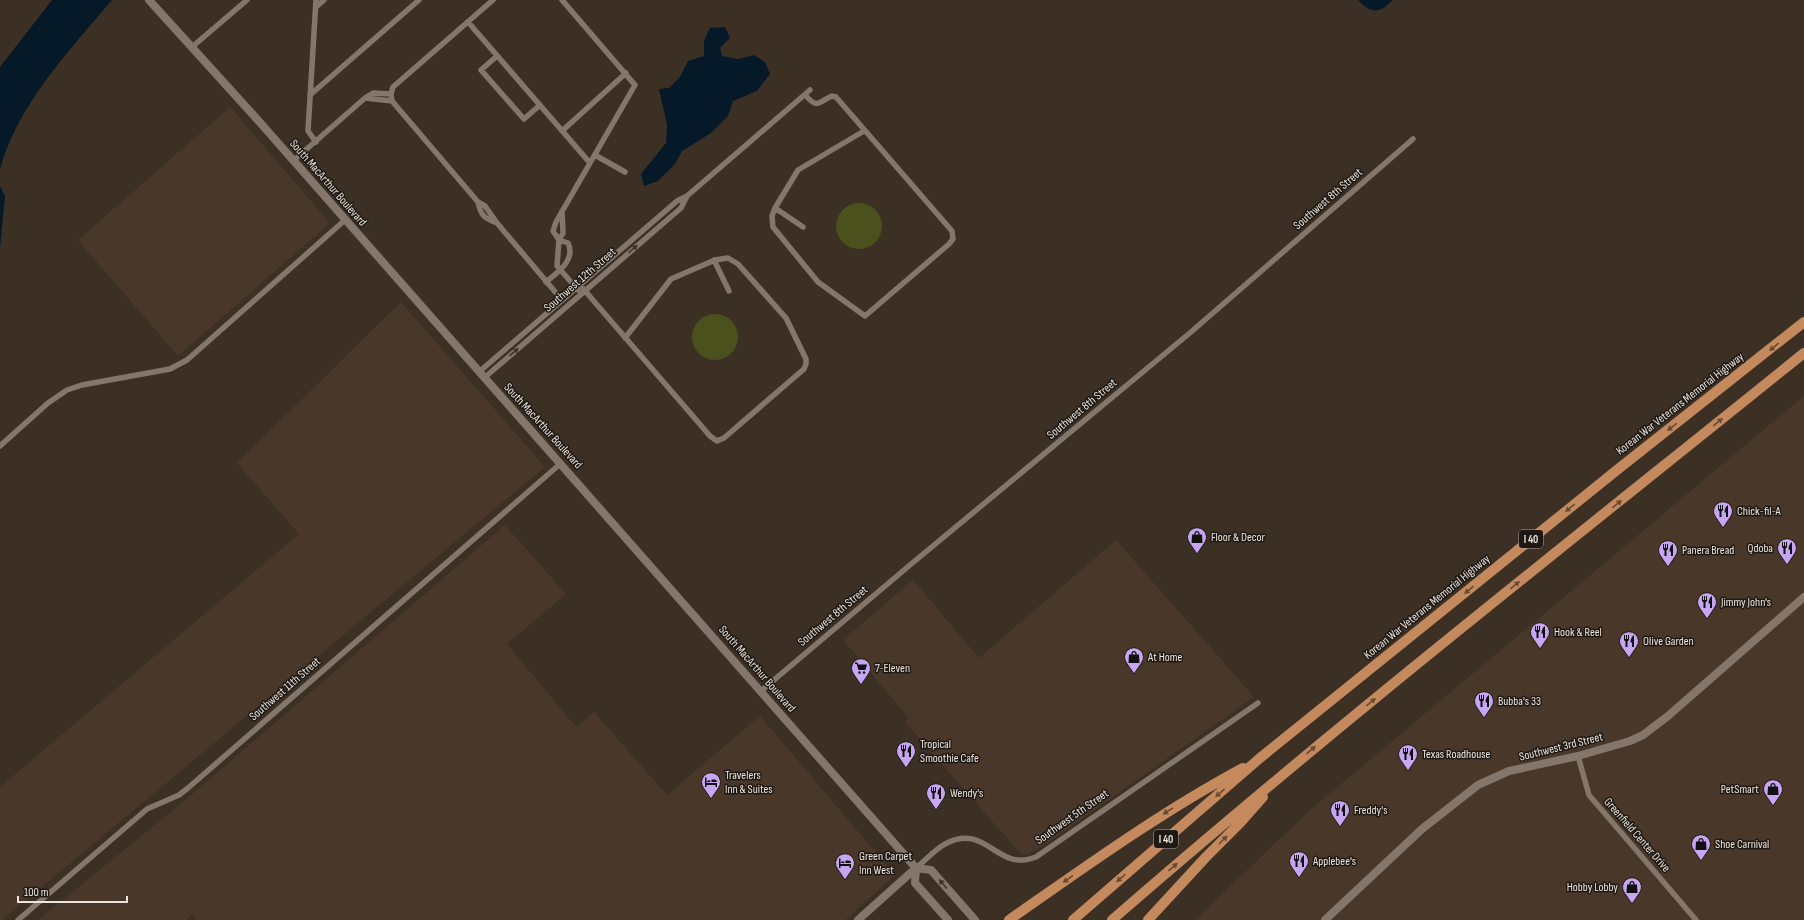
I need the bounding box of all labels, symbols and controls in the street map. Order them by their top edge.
street label: South MacArthur Boulevard [286,137,370,229]
street label: Southwest 8th Street [1290,165,1366,233]
street label: Southwest 12th Street [541,244,619,315]
one-way arrow [629,245,638,254]
one-way arrow [1768,342,1779,351]
one-way arrow [508,348,519,357]
street label: Korean War Veterans Memorial Highway [1613,349,1747,459]
street label: Southwest 8th Street [1044,375,1120,443]
street label: South MacArthur Boulevard [501,380,585,472]
one-way arrow [1713,418,1724,427]
one-way arrow [1666,423,1677,432]
one-way arrow [1611,499,1622,508]
restaurant icon: Chick-fil-A [1712,500,1734,528]
one-way arrow [1564,504,1575,513]
place label: Chick-fil-A [1737,504,1782,519]
shop icon: Floor & Decor [1186,526,1208,554]
place label: Floor & Decor [1211,530,1266,545]
road number: I 40 [1519,530,1543,548]
restaurant icon: Qdoba [1776,537,1798,565]
restaurant icon: Panera Bread [1657,539,1679,567]
place label: Qdoba [1748,541,1773,556]
place label: Panera Bread [1682,543,1734,558]
street label: Korean War Veterans Memorial Highway [1361,551,1493,663]
one-way arrow [1510,581,1521,589]
street label: Southwest 8th Street [795,582,871,650]
one-way arrow [1463,585,1474,594]
restaurant icon: Jimmy John's [1696,591,1718,619]
place label: Jimmy John's [1720,595,1771,610]
restaurant icon: Hook & Reel [1529,621,1551,649]
street label: South MacArthur Boulevard [715,623,799,715]
place label: Hook & Reel [1554,625,1602,640]
restaurant icon: Olive Garden [1618,630,1640,658]
place label: Olive Garden [1643,634,1694,649]
shop icon: At Home [1123,646,1145,674]
place label: At Home [1147,650,1183,665]
street label: Southwest 11th Street [246,654,324,724]
supermarket icon: 7-Eleven [850,657,872,685]
place label: 7-Eleven [875,661,910,676]
restaurant icon: Bubba's 33 [1473,690,1495,718]
place label: Bubba's 33 [1498,694,1541,709]
one-way arrow [1365,697,1376,706]
street label: Southwest 3rd Street [1518,729,1605,765]
place label: Tropical Smoothie Cafe [920,737,979,766]
restaurant icon: Tropical Smoothie Cafe [895,740,917,768]
restaurant icon: Texas Roadhouse [1397,743,1419,771]
one-way arrow [1306,746,1317,754]
place label: Texas Roadhouse [1422,747,1490,762]
place label: Travelers Inn & Suites [725,768,773,797]
hotel icon: Travelers Inn & Suites [700,771,722,799]
shop icon: PetSmart [1762,778,1784,806]
restaurant icon: Wendy's [925,782,947,810]
place label: PetSmart [1721,782,1759,797]
place label: Wendy's [950,786,983,801]
street label: Southwest 5th Street [1032,786,1112,848]
one-way arrow [1215,788,1225,798]
street label: Greenfield Center Drive [1601,795,1674,875]
restaurant icon: Freddy's [1329,799,1351,827]
place label: Freddy's [1354,803,1387,818]
one-way arrow [1163,807,1173,815]
road number: I 40 [1154,830,1178,848]
shop icon: Shoe Carnival [1690,833,1712,861]
one-way arrow [1218,835,1228,845]
place label: Shoe Carnival [1715,837,1769,852]
place label: Green Carpet Inn West [859,849,912,878]
restaurant icon: Applebee's [1288,850,1310,878]
hotel icon: Green Carpet Inn West [834,852,856,880]
place label: Applebee's [1312,854,1356,869]
one-way arrow [1167,862,1178,871]
one-way arrow [1116,873,1127,882]
one-way arrow [1063,875,1074,883]
shop icon: Hobby Lobby [1621,876,1643,904]
scale bar [18,878,127,904]
one-way arrow [939,879,948,890]
place label: Hobby Lobby [1567,880,1618,895]
text: 100 m [24,885,49,900]

